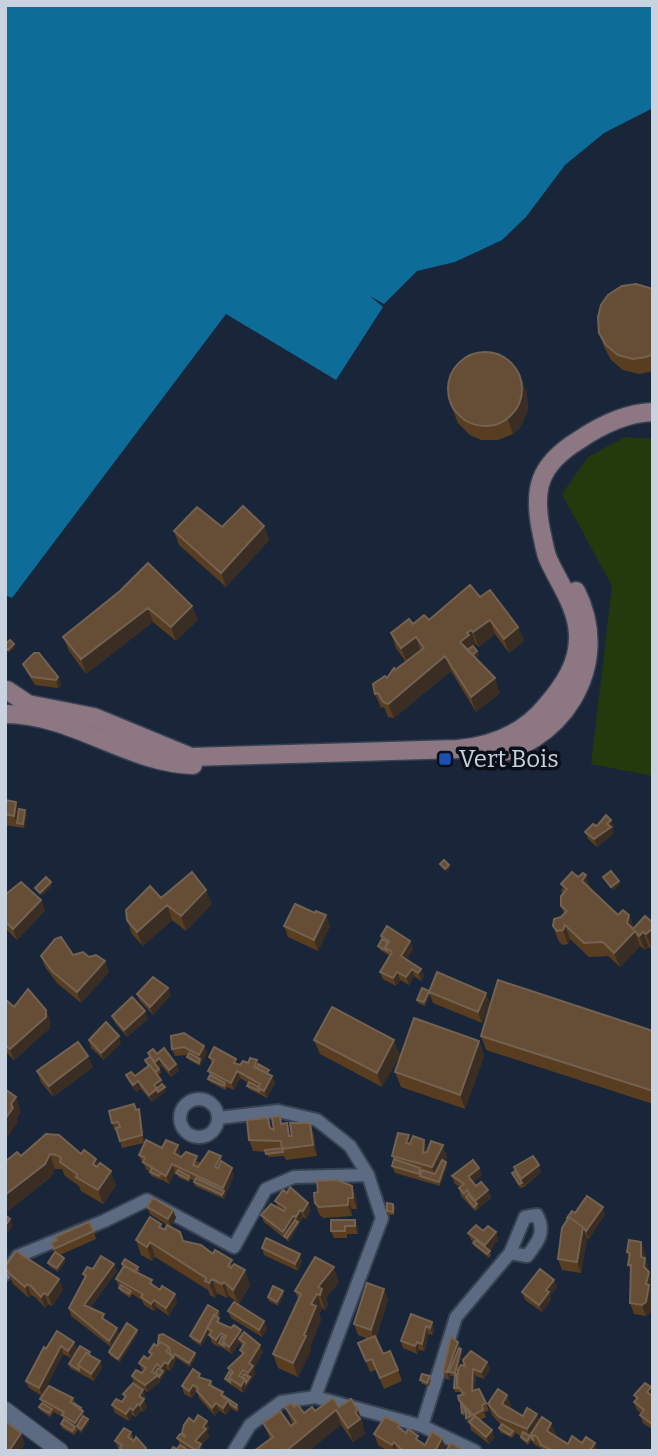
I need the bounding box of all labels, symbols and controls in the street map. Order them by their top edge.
place label: Vert Bois [459,745,559,773]
marker: Vert Bois [437,751,453,767]

